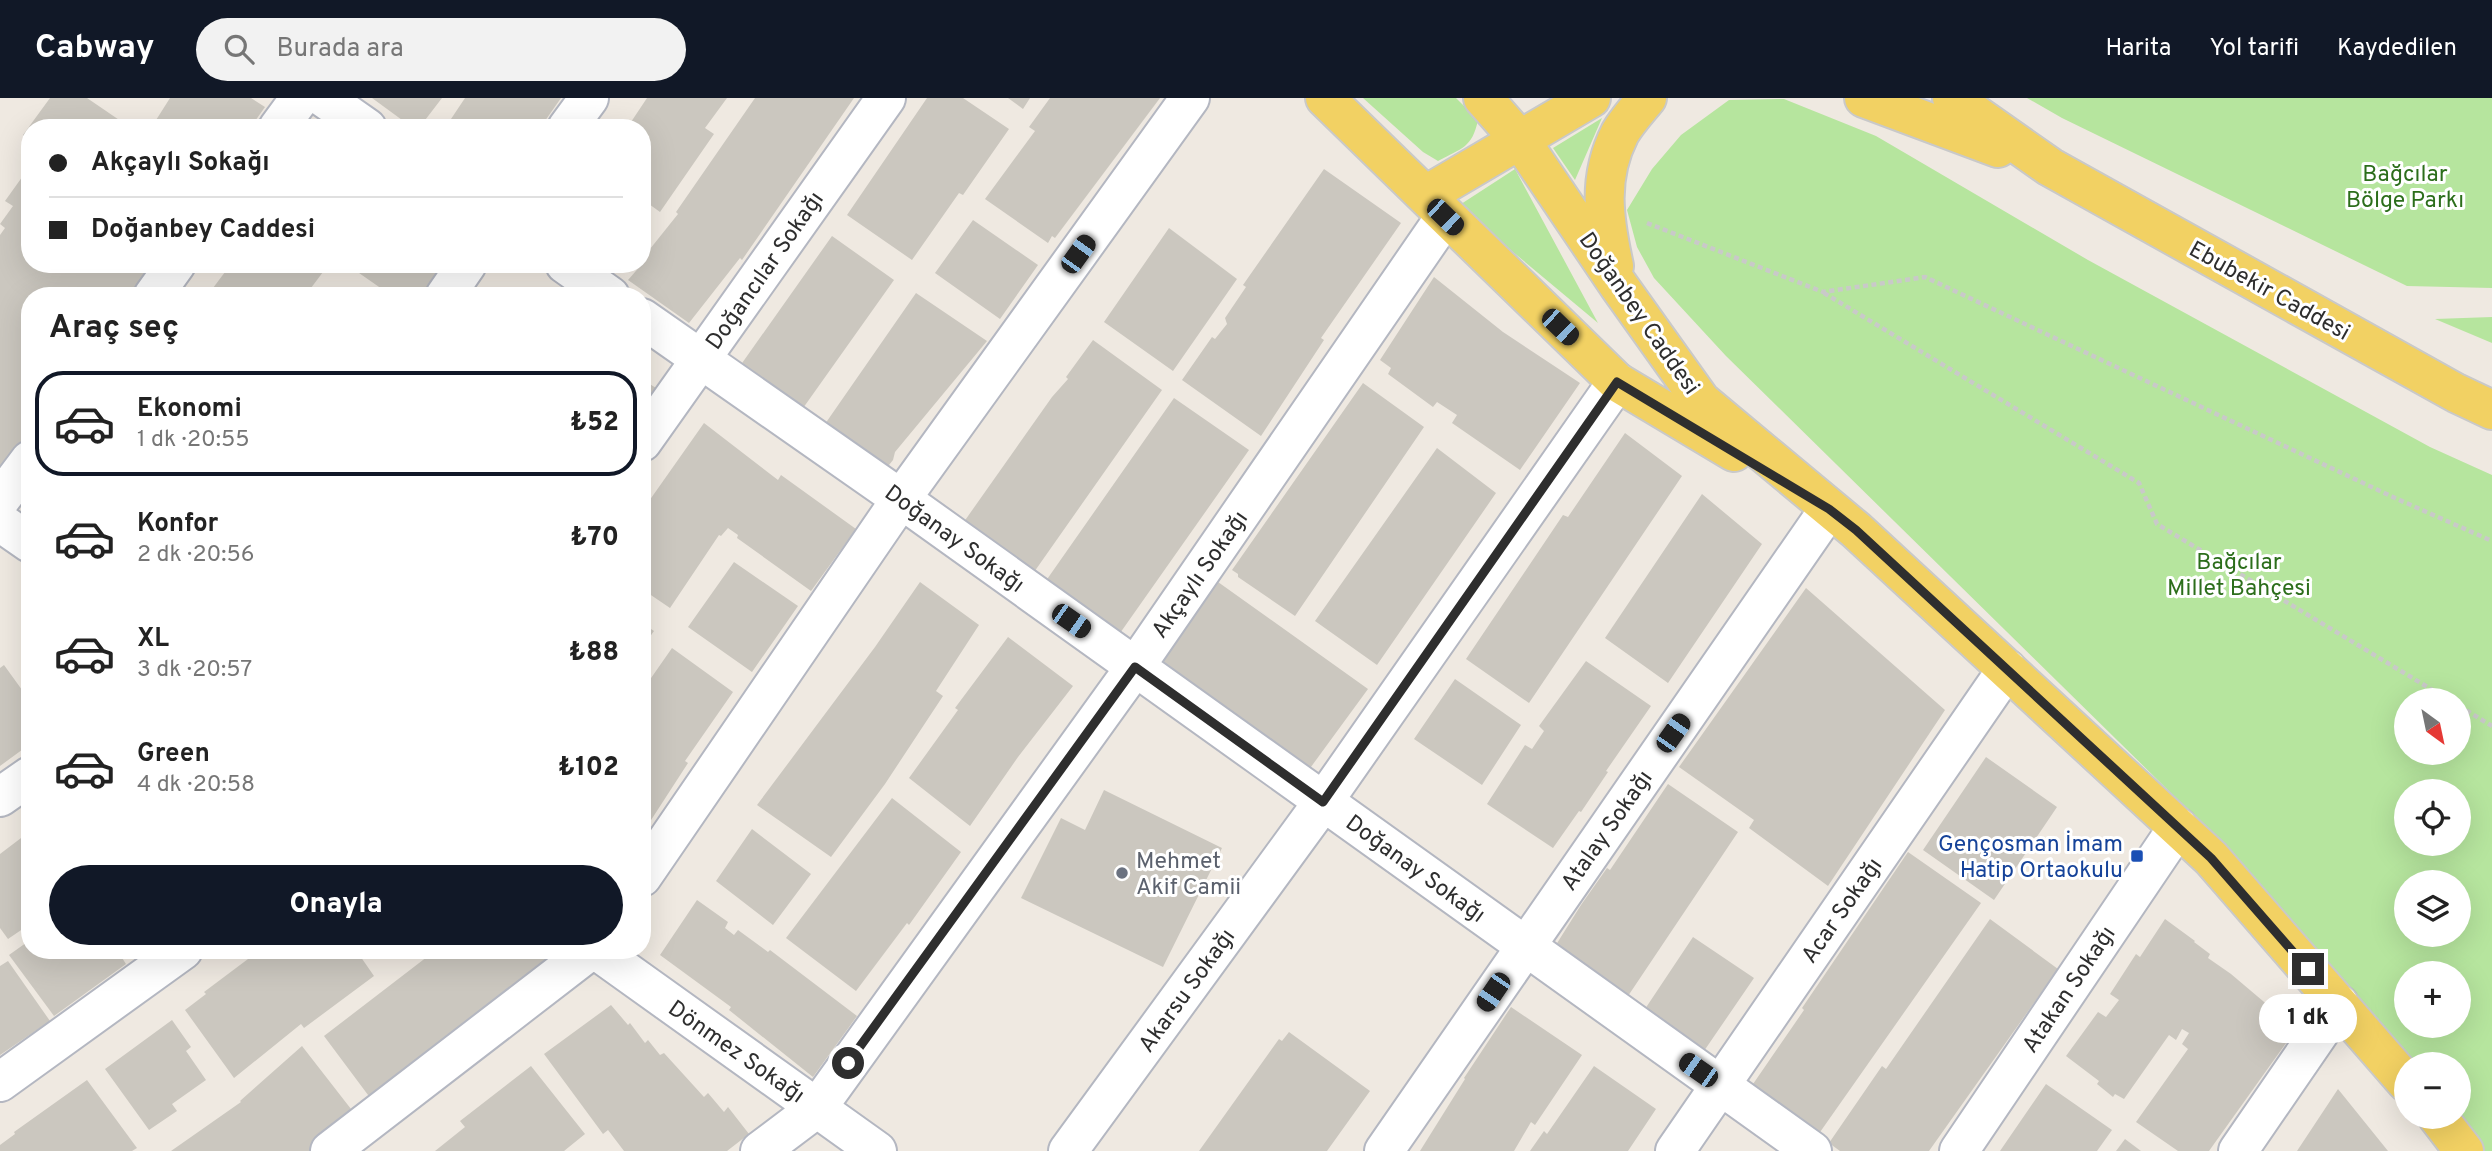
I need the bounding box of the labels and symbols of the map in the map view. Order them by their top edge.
park label: Bağcılar Bölge Parkı [2346,161,2464,216]
street label: Doğancılar Sokağı [701,187,831,356]
car [1423,195,1468,239]
street label: Doğanbey Caddesi [1571,228,1705,401]
car [1058,231,1099,277]
street label: Ebubekir Caddesi [2183,236,2354,348]
car [1538,305,1583,349]
street label: Doğanay Sokağı [878,480,1029,601]
street label: Akçaylı Sokağı [1146,506,1256,645]
park label: Bağcılar Millet Bahçesi [2167,549,2311,604]
car [1048,600,1095,642]
north arrow [2394,688,2471,765]
car [1653,710,1694,756]
street label: Atalay Sokağı [1556,765,1660,897]
street label: Doğanay Sokağı [1339,810,1490,931]
place label: Gençosman İmam Hatip Ortaokulu [1938,830,2123,886]
place label: Mehmet Akif Camii [1136,848,1241,903]
marker: Gençosman İmam Hatip Ortaokulu [2129,848,2145,864]
street label: Acar Sokağı [1796,853,1890,970]
marker: Mehmet Akif Camii [1114,865,1130,881]
street label: Atakan Sokağı [2017,921,2123,1060]
street label: Akarsu Sokağı [1133,924,1243,1059]
route end [2292,953,2324,985]
car [1473,969,1514,1015]
callout: 1 dk [2259,994,2357,1043]
street label: Dönmez Sokağı [662,995,810,1111]
route start [832,1047,864,1079]
car [1675,1049,1722,1091]

